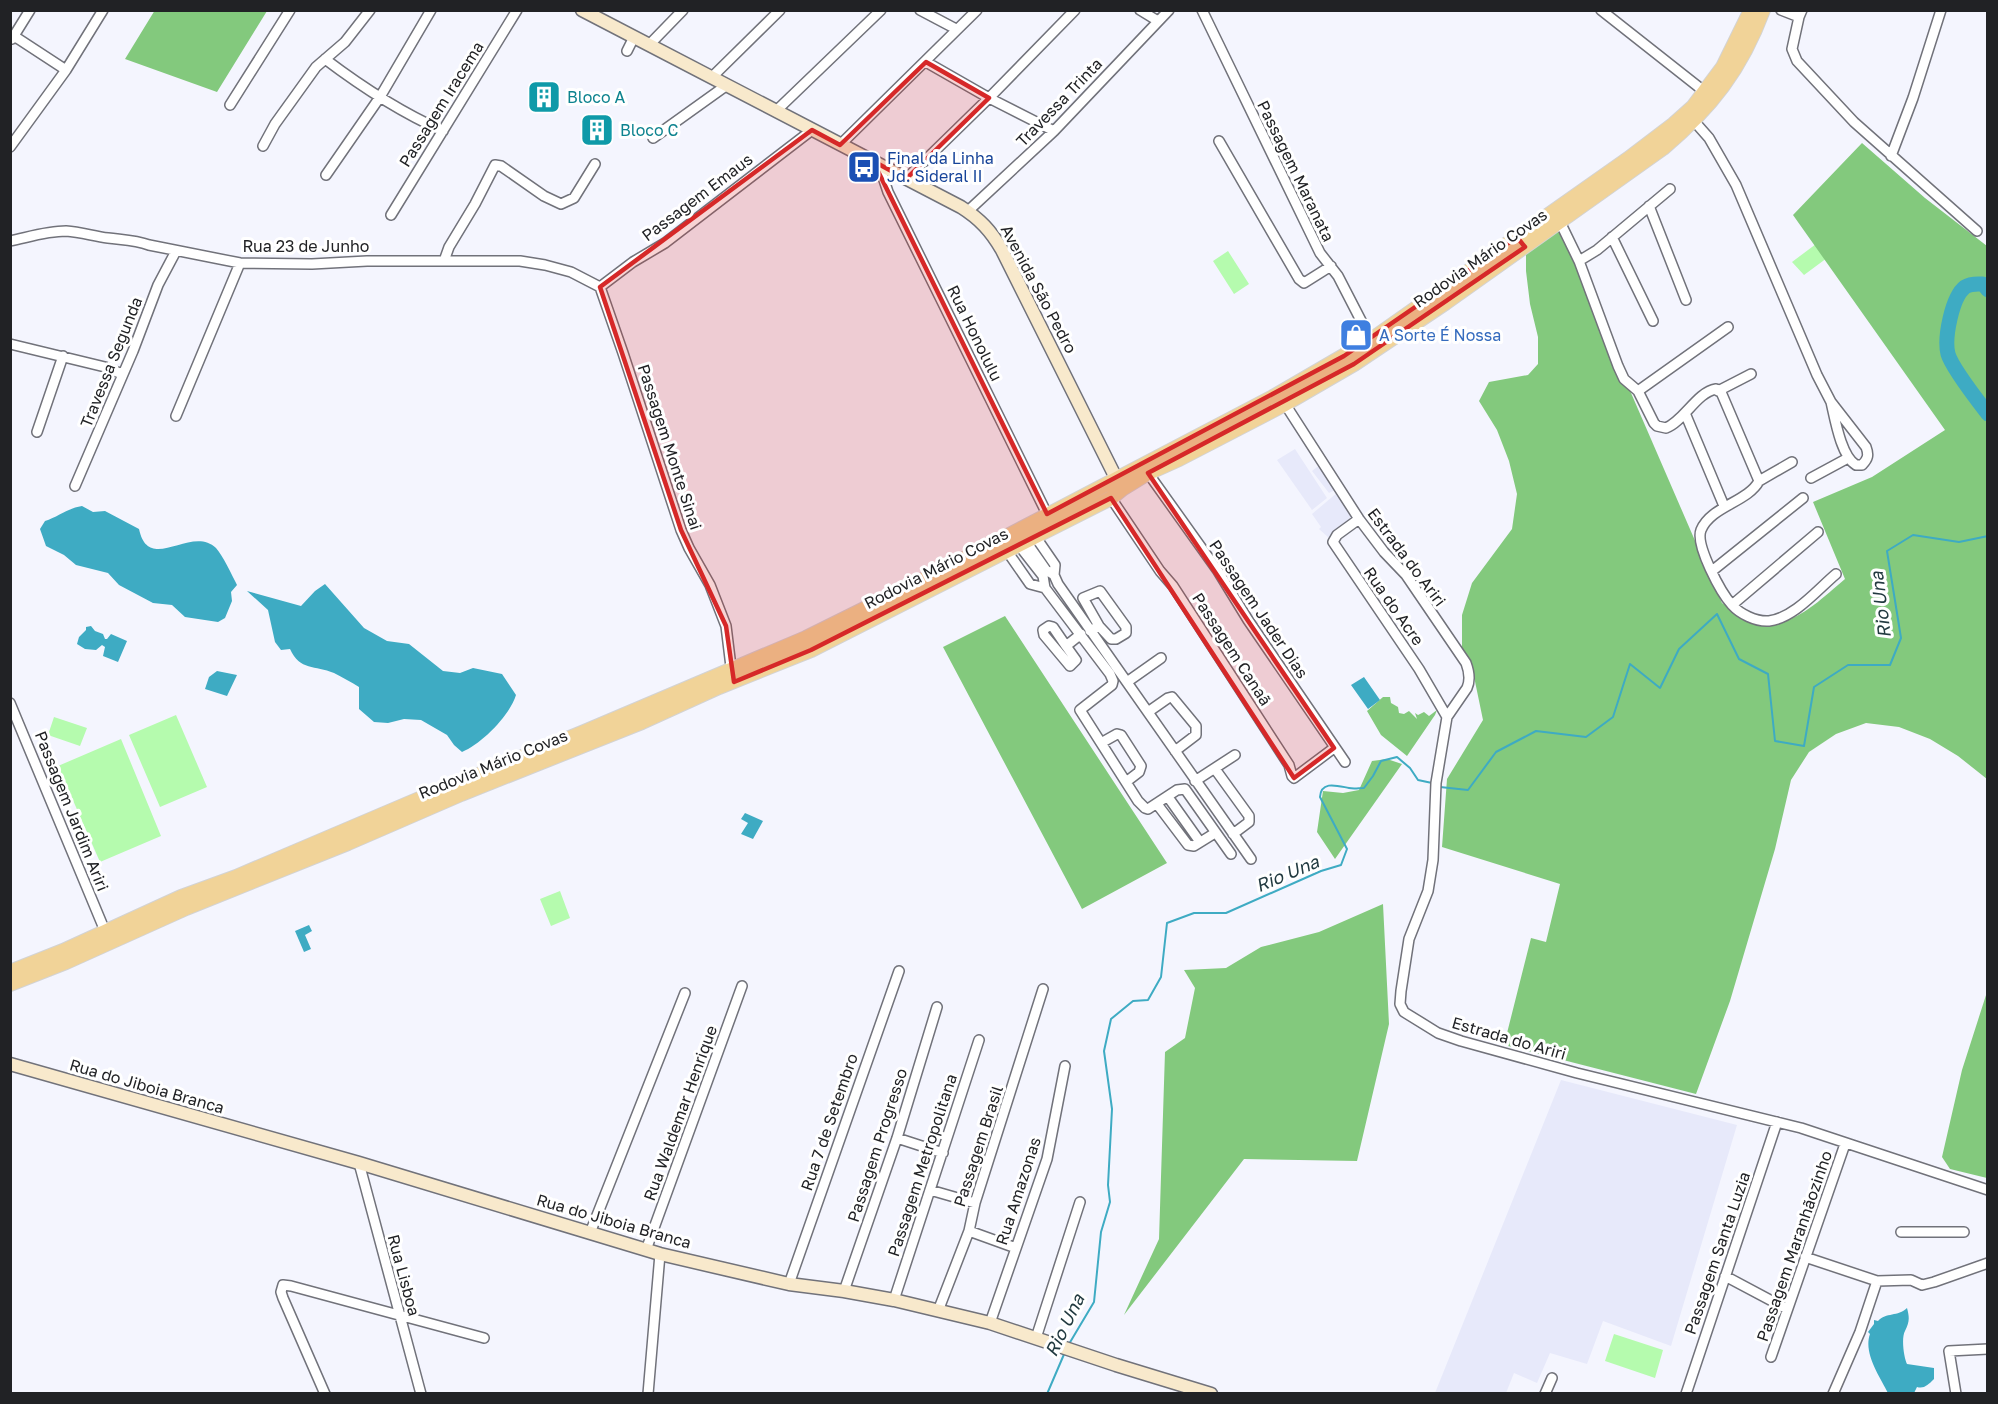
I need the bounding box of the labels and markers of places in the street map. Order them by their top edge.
building icon: Bloco A [526,79,562,115]
place label: Bloco A [567,87,626,107]
building icon: Bloco C [579,112,615,148]
place label: Bloco C [620,120,679,140]
place label: Final da Linha Jd. Sideral II [887,148,994,186]
bus stop icon: Final da Linha Jd. Sideral II [846,149,882,185]
shop icon: A Sorte É Nossa [1338,317,1374,353]
place label: A Sorte É Nossa [1379,325,1501,345]

